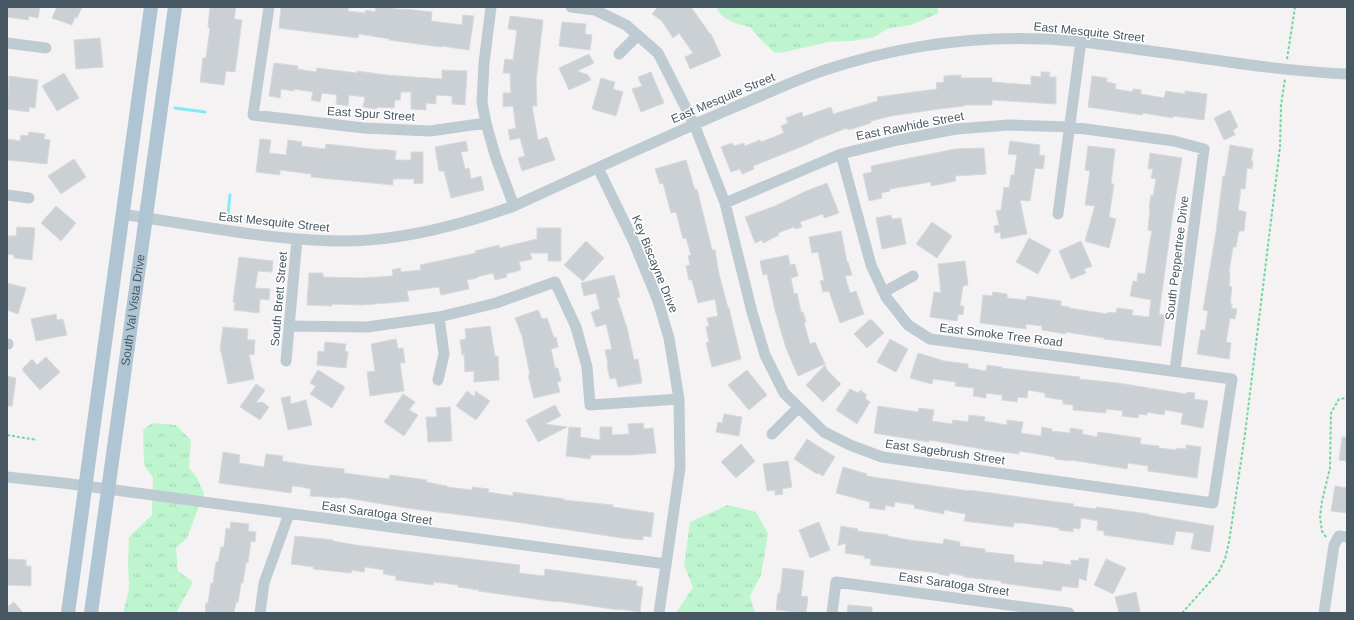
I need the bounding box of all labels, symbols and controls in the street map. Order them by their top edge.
street label: East Mesquite Street [1033,19,1146,45]
street label: East Mesquite Street [669,70,778,126]
street label: East Spur Street [327,104,416,124]
street label: East Rawhide Street [855,109,966,143]
street label: South Peppertree Drive [1162,195,1192,321]
street label: East Mesquite Street [218,209,331,235]
street label: Key Biscayne Drive [629,213,681,315]
street label: South Brett Street [268,250,290,347]
street label: South Val Vista Drive [118,253,148,367]
street label: East Smoke Tree Road [939,320,1063,350]
street label: East Sagebrush Street [884,437,1006,467]
street label: East Saratoga Street [321,498,434,528]
street label: East Saratoga Street [898,569,1011,599]

